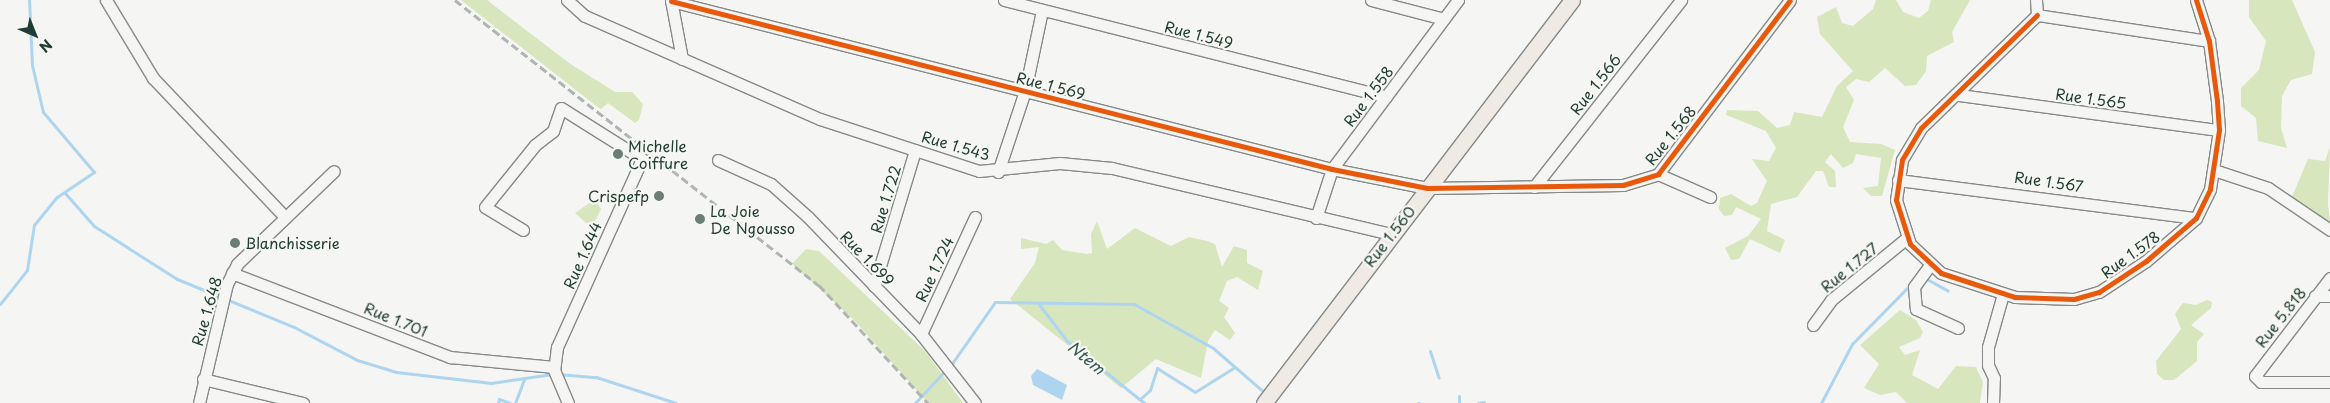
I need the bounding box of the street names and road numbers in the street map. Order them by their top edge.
street label: Rue 1.549 [1162,17,1236,51]
street label: Rue 1.566 [1565,50,1625,118]
street label: Rue 1.558 [1339,62,1397,130]
street label: Rue 1.569 [1014,68,1088,102]
street label: Rue 1.565 [2054,84,2128,112]
street label: Rue 1.568 [1640,101,1700,169]
street label: Rue 1.543 [919,127,993,163]
street label: Rue 1.722 [866,162,904,236]
street label: Rue 1.567 [2013,167,2085,195]
street label: Rue 1.560 [1359,201,1419,271]
street label: Rue 1.644 [559,218,605,292]
street label: Rue 1.699 [837,226,899,290]
street label: Rue 1.578 [2097,226,2163,282]
street label: Rue 1.724 [911,233,957,305]
street label: Rue 1.727 [1816,238,1882,296]
street label: Rue 1.648 [187,274,225,348]
street label: Rue 5.818 [2251,283,2309,351]
street label: Rue 1.701 [361,298,431,340]

